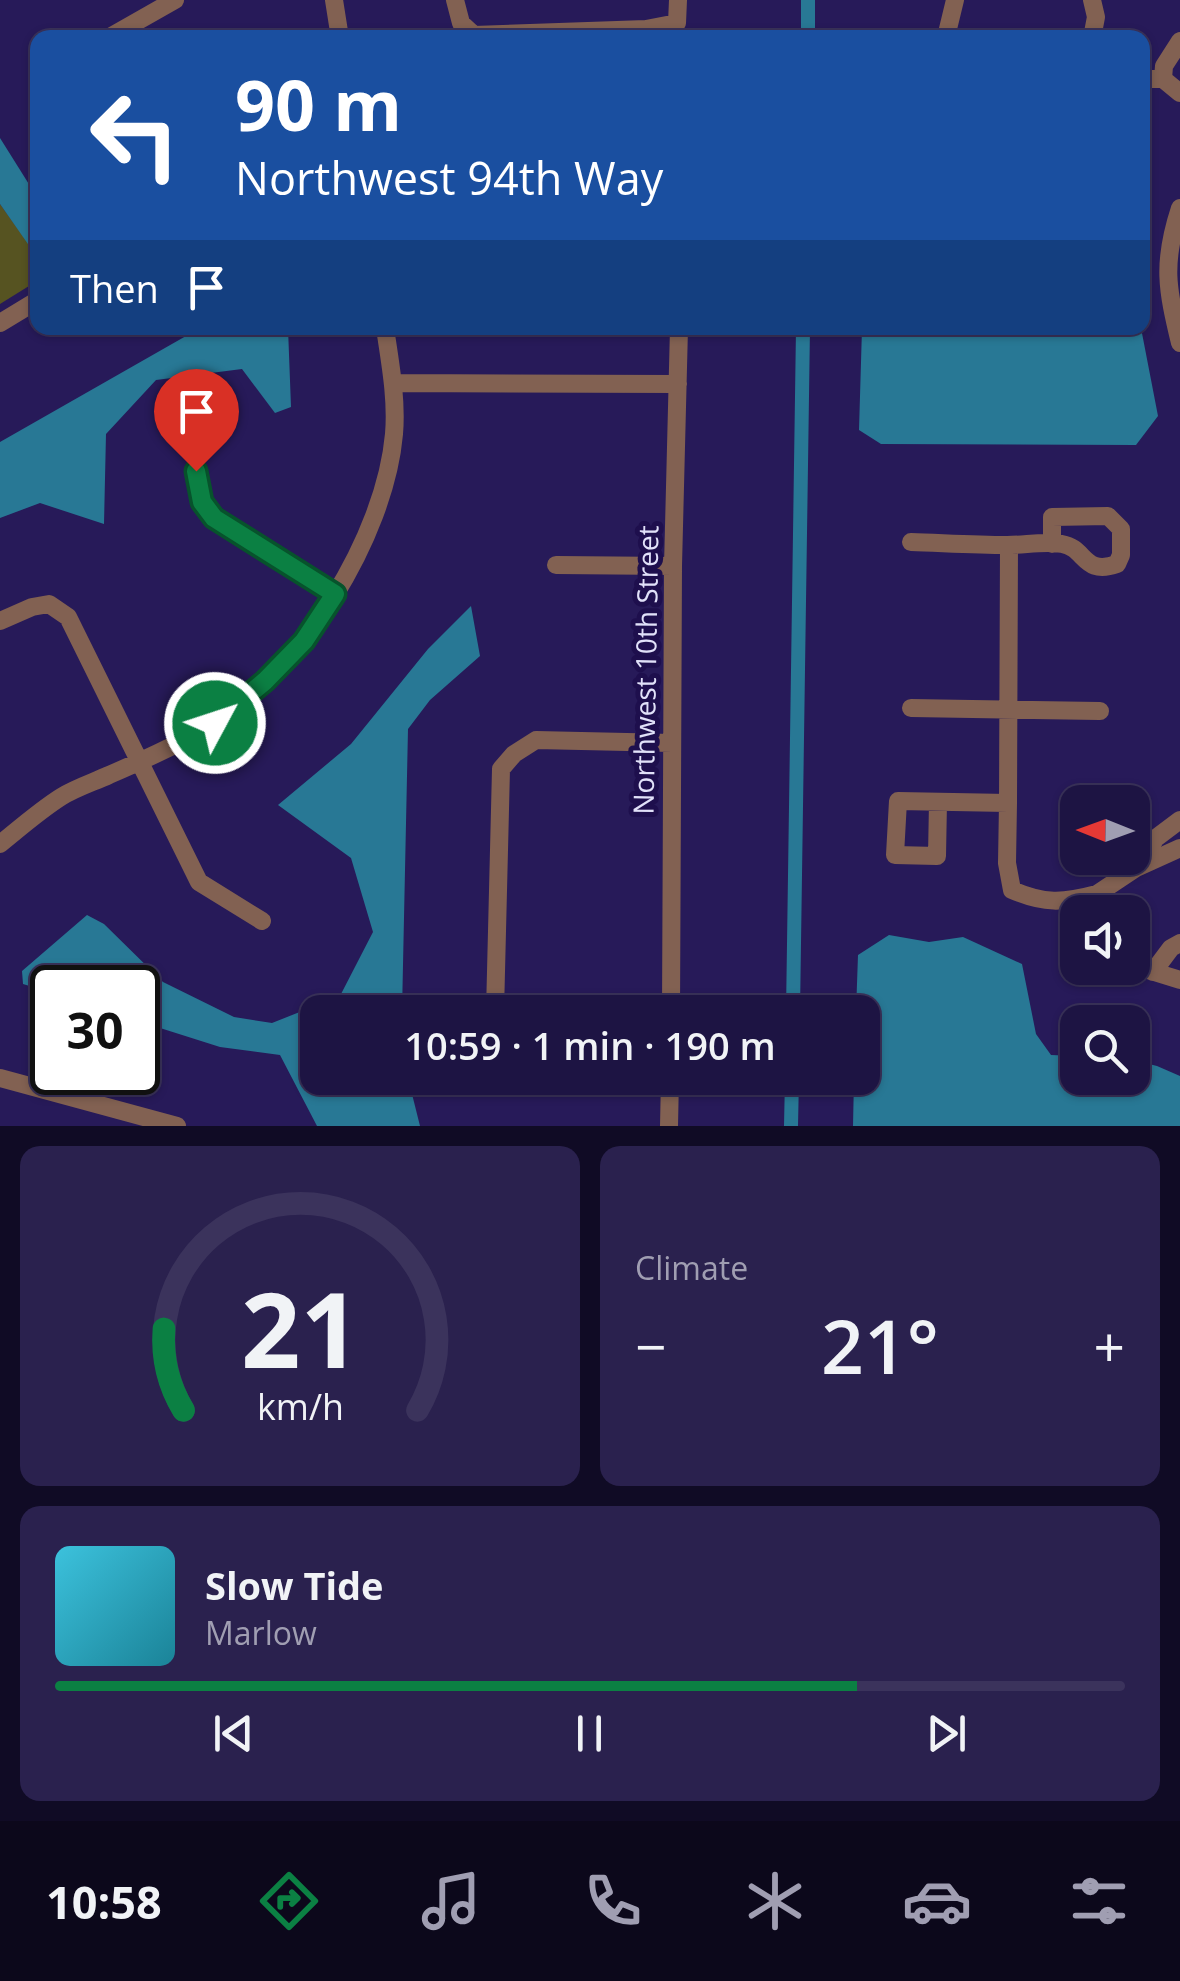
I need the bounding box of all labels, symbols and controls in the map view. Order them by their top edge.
text: 90 m [235,56,402,152]
icon: left [70,70,200,200]
text: Northwest 94th Way [235,147,663,208]
icon: arrive [179,260,234,315]
text: Then [70,262,159,314]
pin [154,369,239,472]
icon: arrive [169,384,224,439]
street label: Northwest 10th Street [623,525,667,815]
position arrow [163,671,267,775]
north arrow [1060,785,1150,875]
map controls [1060,785,1150,1095]
button: sound [1060,895,1150,985]
speed limit sign: 30 [30,965,160,1095]
button: search [1060,1005,1150,1095]
text: 10:59 · 1 min · 190 m [404,1019,776,1071]
text: Climate [635,1246,748,1289]
text: 21 [241,1257,359,1398]
text: 21° [821,1294,939,1396]
text: − [635,1308,666,1383]
text: + [1094,1308,1125,1383]
text: km/h [257,1382,343,1430]
text: Slow Tide [205,1559,384,1611]
text: Marlow [205,1611,317,1654]
icon: previous [206,1706,261,1761]
icon: pause [562,1706,617,1761]
icon: next [919,1706,974,1761]
icon: directions [254,1866,324,1936]
icon: music [416,1866,486,1936]
icon: phone [578,1866,648,1936]
icon: climate [740,1866,810,1936]
icon: car [902,1866,972,1936]
icon: filters [1064,1866,1134,1936]
text: 10:58 [46,1871,162,1932]

